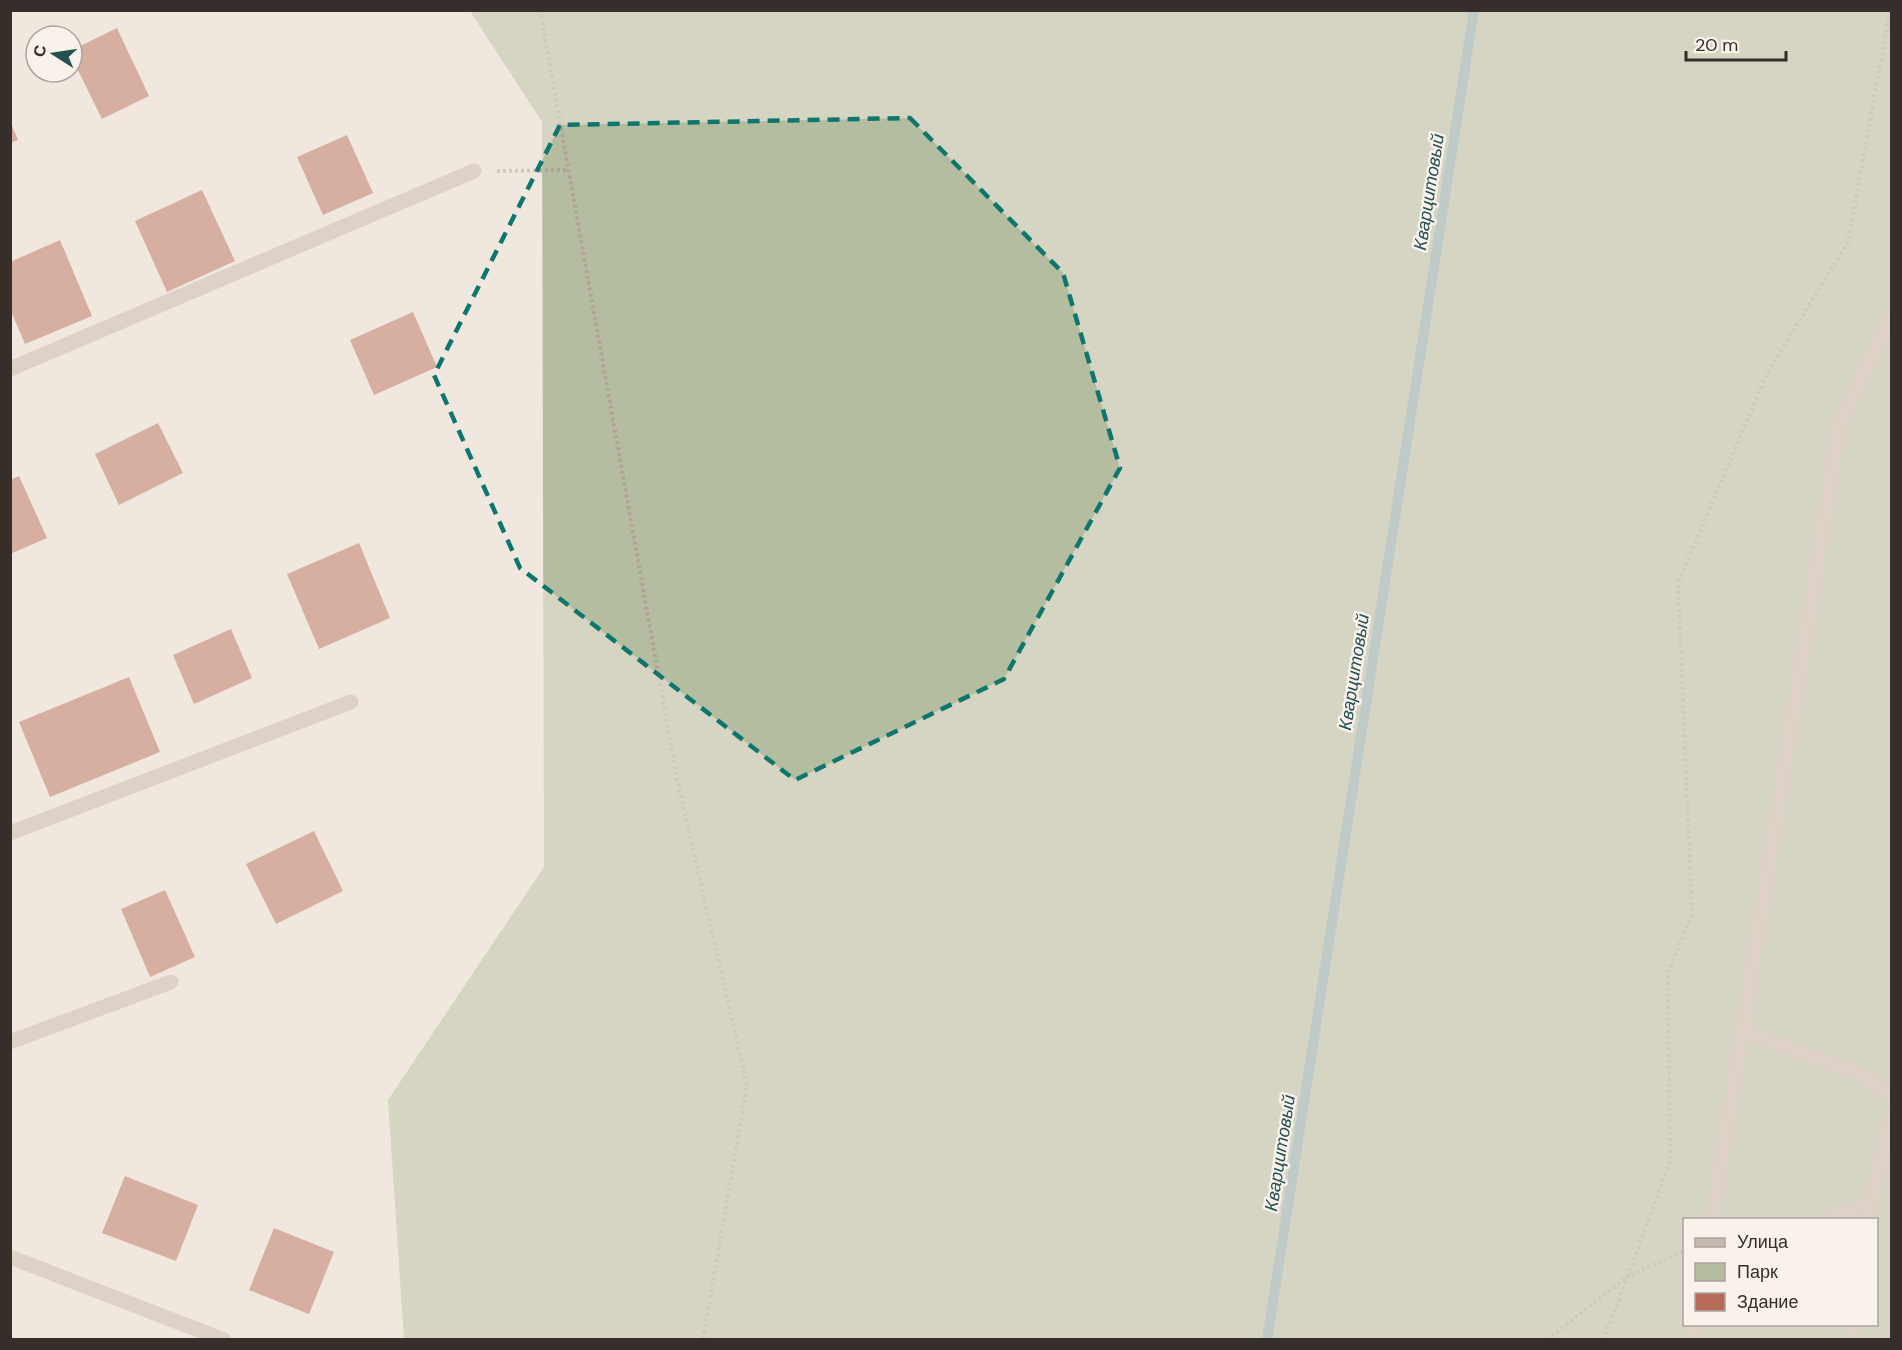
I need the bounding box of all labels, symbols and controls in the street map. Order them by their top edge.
north arrow [24,24,84,84]
scale bar [1686,24,1786,62]
text: 20 m [1695,33,1738,57]
text: С [28,43,51,59]
water label: Кварцитовый [1408,132,1450,252]
water label: Кварцитовый [1333,612,1375,732]
water label: Кварцитовый [1259,1093,1301,1213]
legend [1683,1218,1878,1326]
text: Улица [1737,1230,1789,1254]
text: Парк [1737,1260,1778,1284]
text: Здание [1737,1290,1798,1314]

